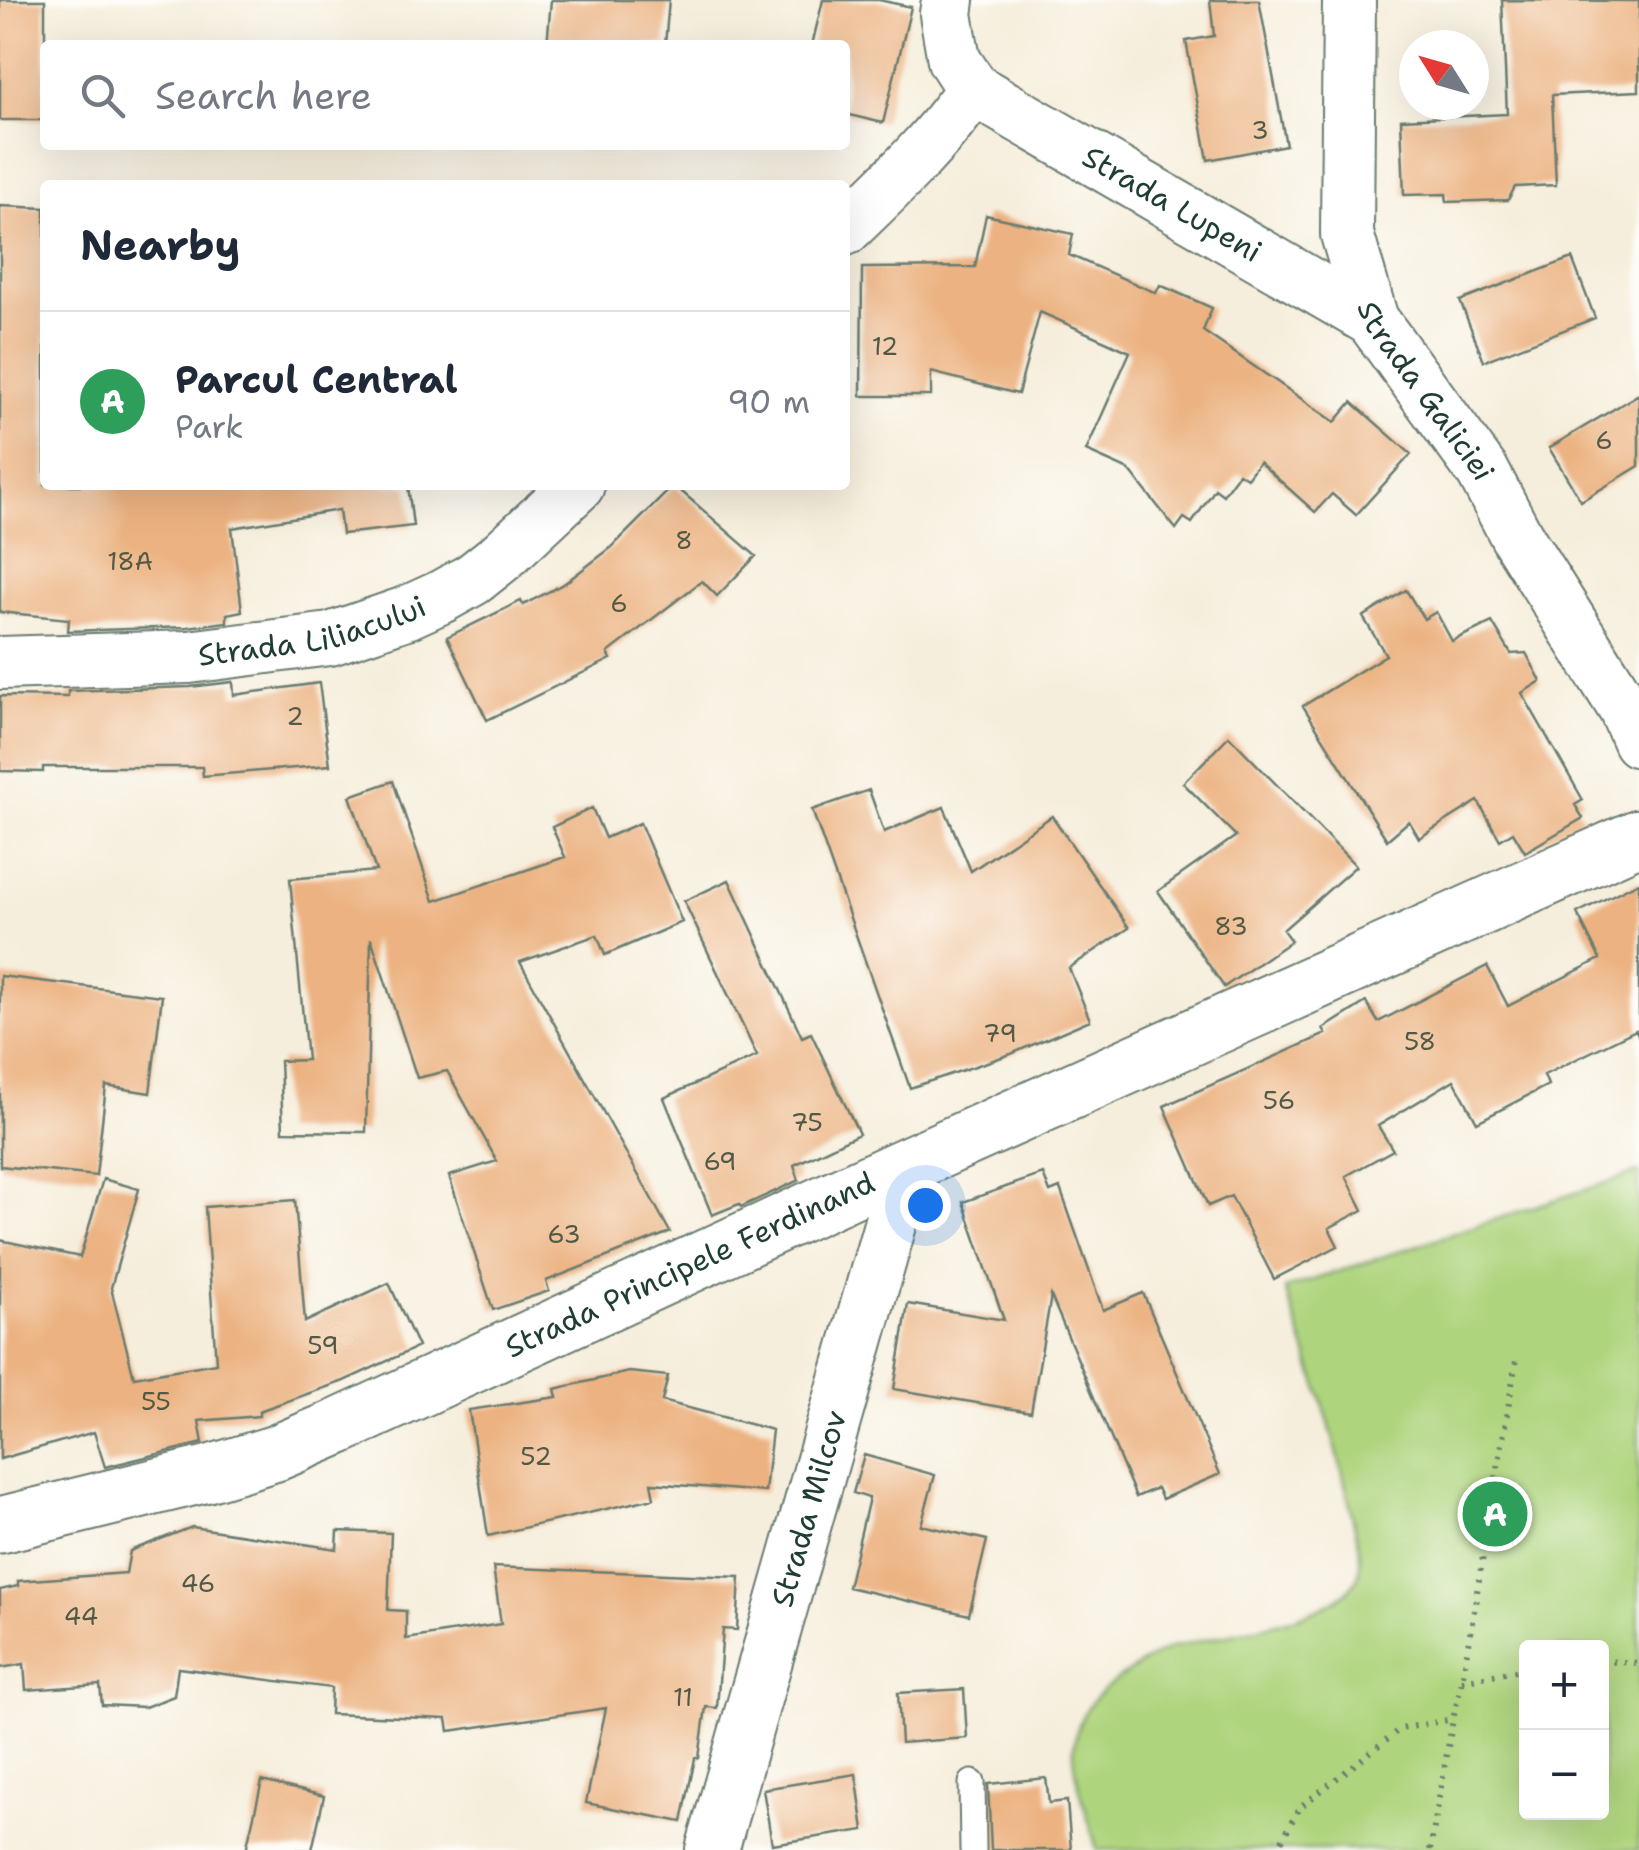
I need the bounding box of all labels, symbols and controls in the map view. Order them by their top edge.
north arrow [1399,30,1489,120]
search box [40,40,850,150]
icon: search [75,68,130,123]
text: Search here [155,70,372,121]
house number: 3 [1251,113,1269,147]
street label: Strada Lupeni [1075,136,1269,272]
text: Nearby [80,217,240,273]
street label: Strada Galiciei [1348,297,1505,487]
house number: 12 [872,329,898,363]
text: Parcul Central [175,354,458,405]
text: A [100,380,125,423]
text: 90 m [727,380,810,423]
text: Park [175,405,244,448]
house number: 6 [1595,423,1613,457]
house number: 8 [675,523,693,557]
house number: 18A [107,544,153,578]
street label: Strada Liliacului [196,586,432,676]
house number: 6 [610,586,628,620]
house number: 2 [286,699,304,733]
house number: 83 [1214,909,1248,943]
house number: 79 [983,1016,1017,1050]
house number: 58 [1404,1024,1436,1058]
house number: 56 [1263,1083,1295,1117]
house number: 75 [791,1105,823,1139]
house number: 69 [703,1144,737,1178]
street label: Strada Principele Ferdinand [498,1162,881,1367]
your location [900,1180,951,1231]
house number: 63 [547,1217,581,1251]
house number: 59 [307,1328,339,1362]
house number: 55 [141,1384,171,1418]
street label: Strada Milcov [761,1405,856,1611]
house number: 52 [520,1439,552,1473]
pin: A [1462,1476,1528,1552]
house number: 46 [181,1566,215,1600]
house number: 44 [64,1599,98,1633]
map controls [1519,1640,1609,1820]
button: + [1519,1640,1609,1730]
house number: 11 [673,1680,693,1714]
button: − [1519,1730,1609,1820]

